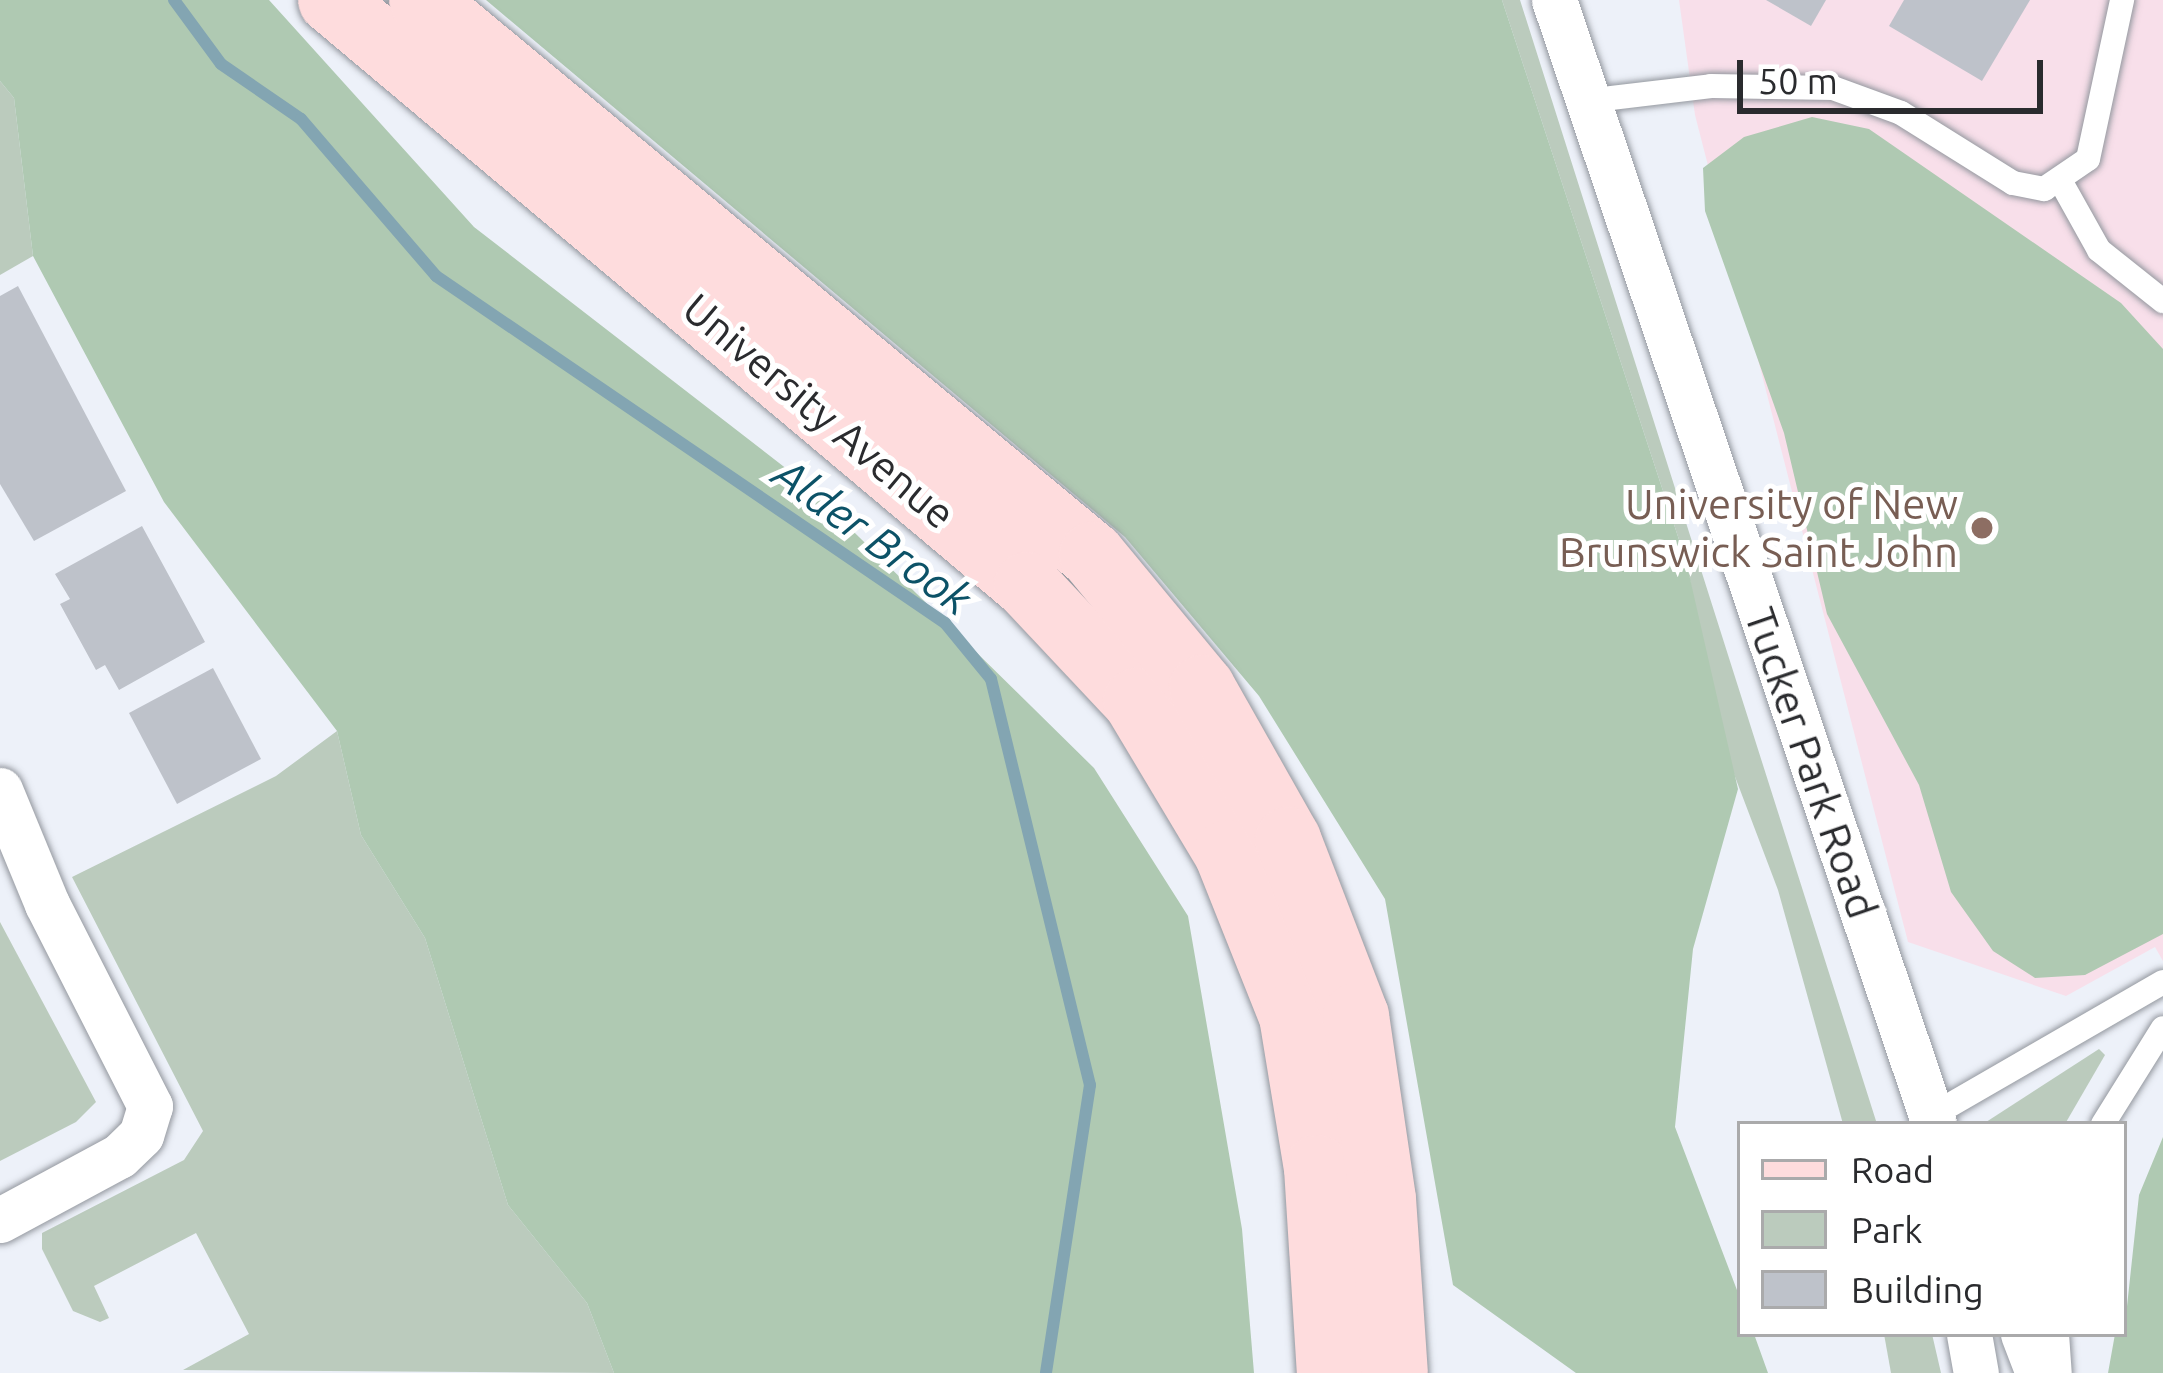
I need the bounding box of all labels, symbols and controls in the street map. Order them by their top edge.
scale bar [1743,36,2049,110]
text: 50 m [1758,60,1838,101]
street label: University Avenue [673,283,965,539]
water label: Alder Brook [763,446,983,626]
place label: University of New Brunswick Saint John [1559,479,1958,578]
marker: University of New Brunswick Saint John [1969,515,1995,541]
street label: Tucker Park Road [1734,601,1888,925]
legend [1737,1121,2127,1337]
text: Road [1851,1149,1934,1190]
text: Park [1851,1209,1923,1250]
text: Building [1851,1269,1984,1310]

